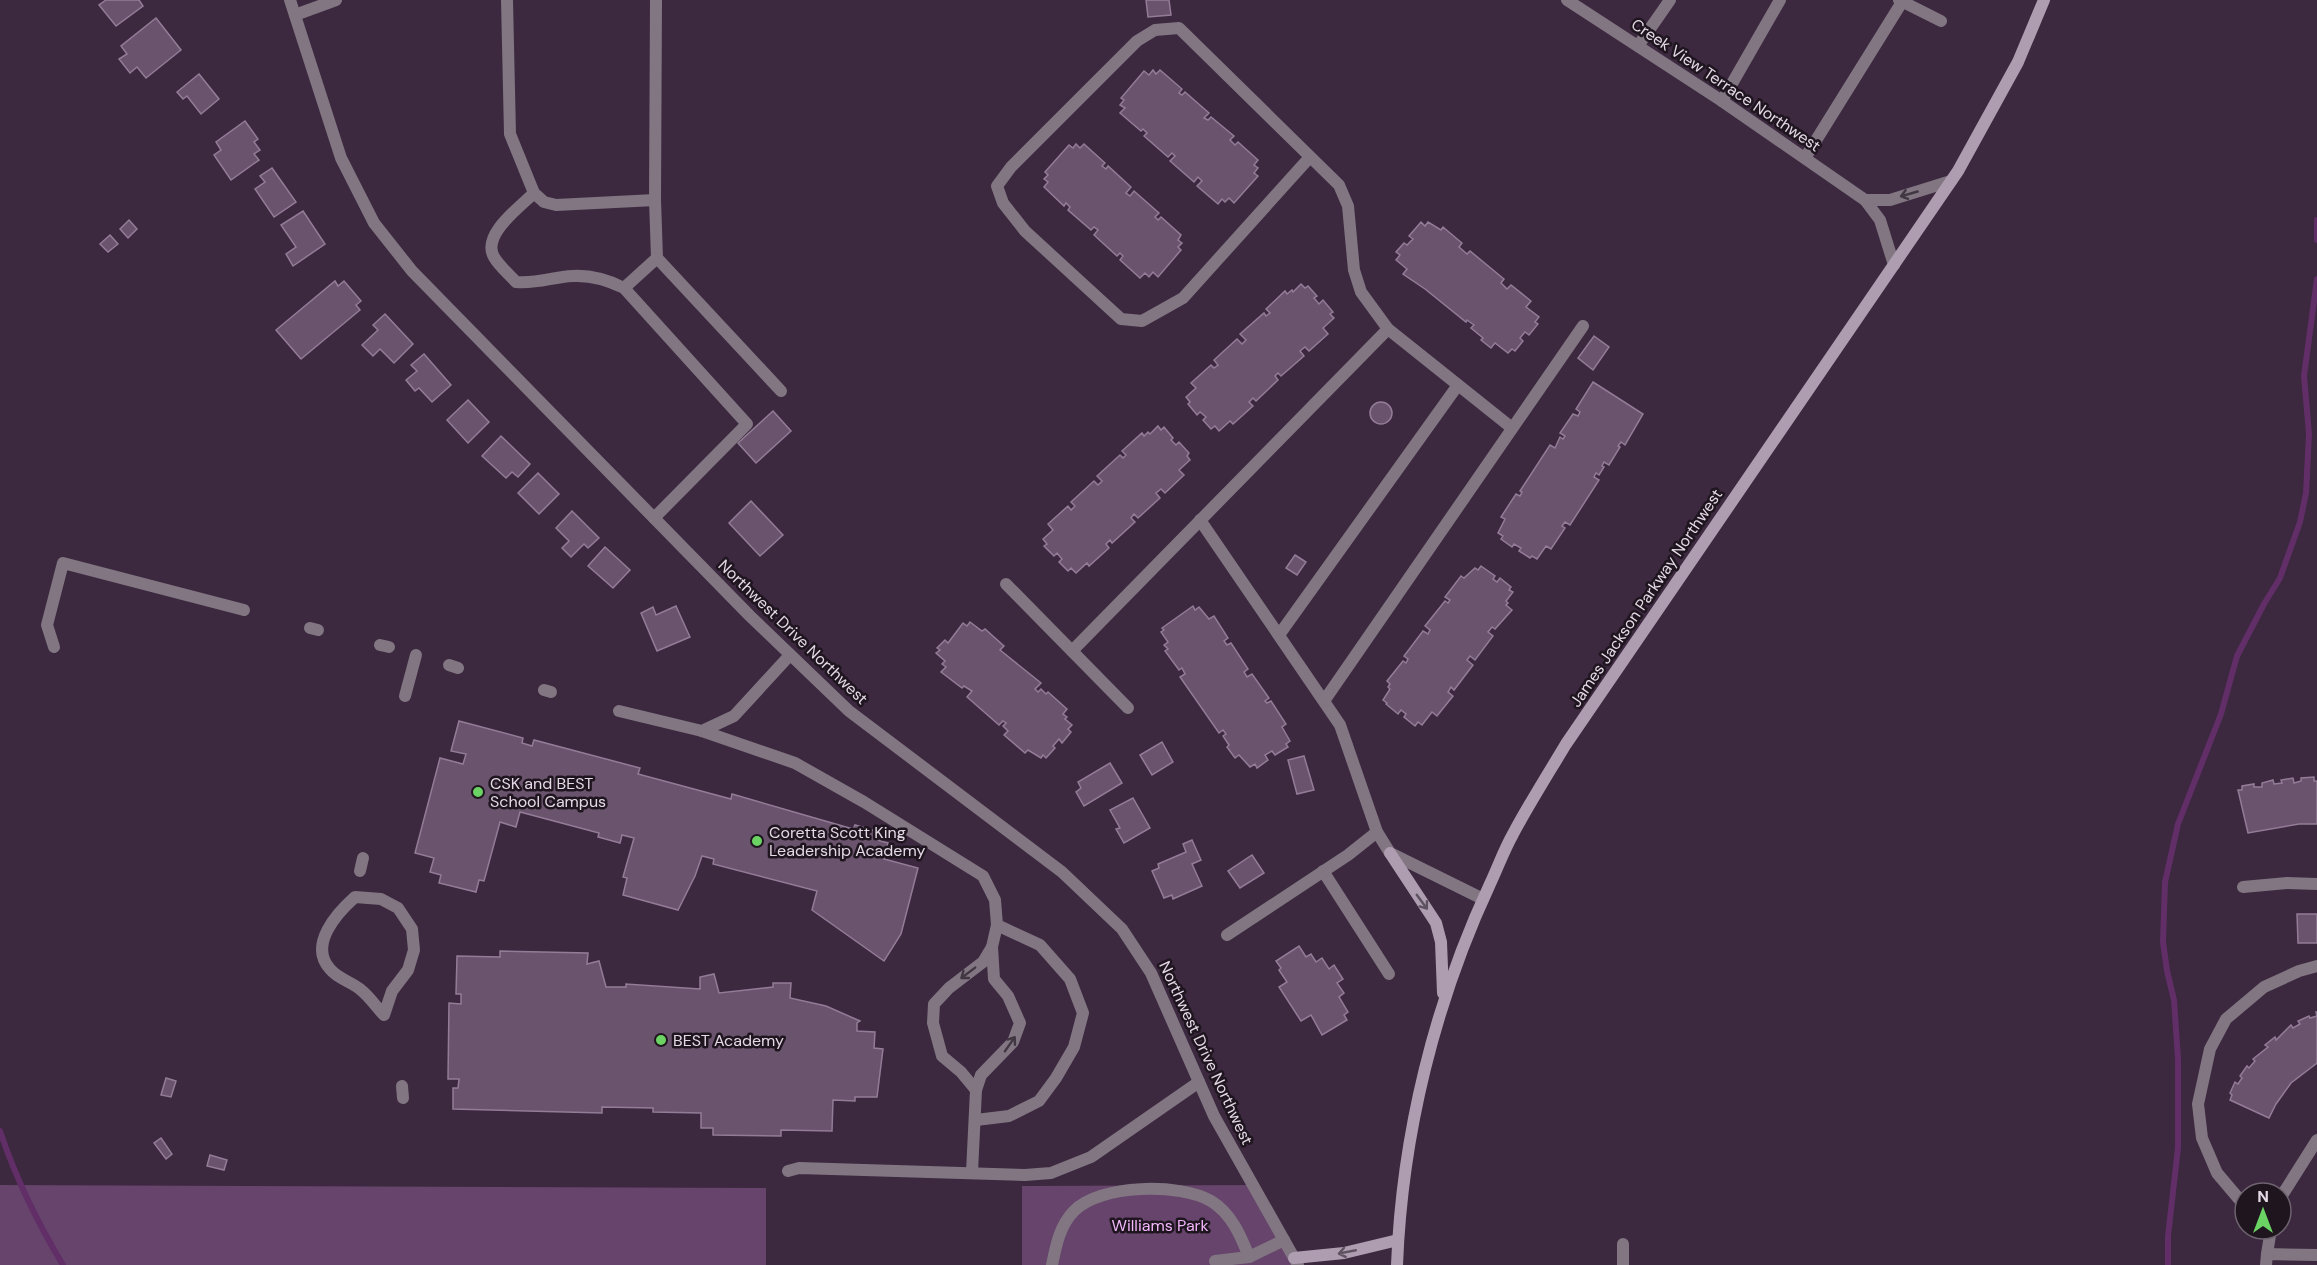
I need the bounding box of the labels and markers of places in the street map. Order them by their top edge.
place label: CSK and BEST School Campus [490,773,606,812]
marker: CSK and BEST School Campus [471,785,485,799]
place label: Coretta Scott King Leadership Academy [769,822,925,861]
marker: Coretta Scott King Leadership Academy [750,834,764,848]
place label: BEST Academy [673,1030,784,1051]
marker: BEST Academy [654,1033,668,1047]

